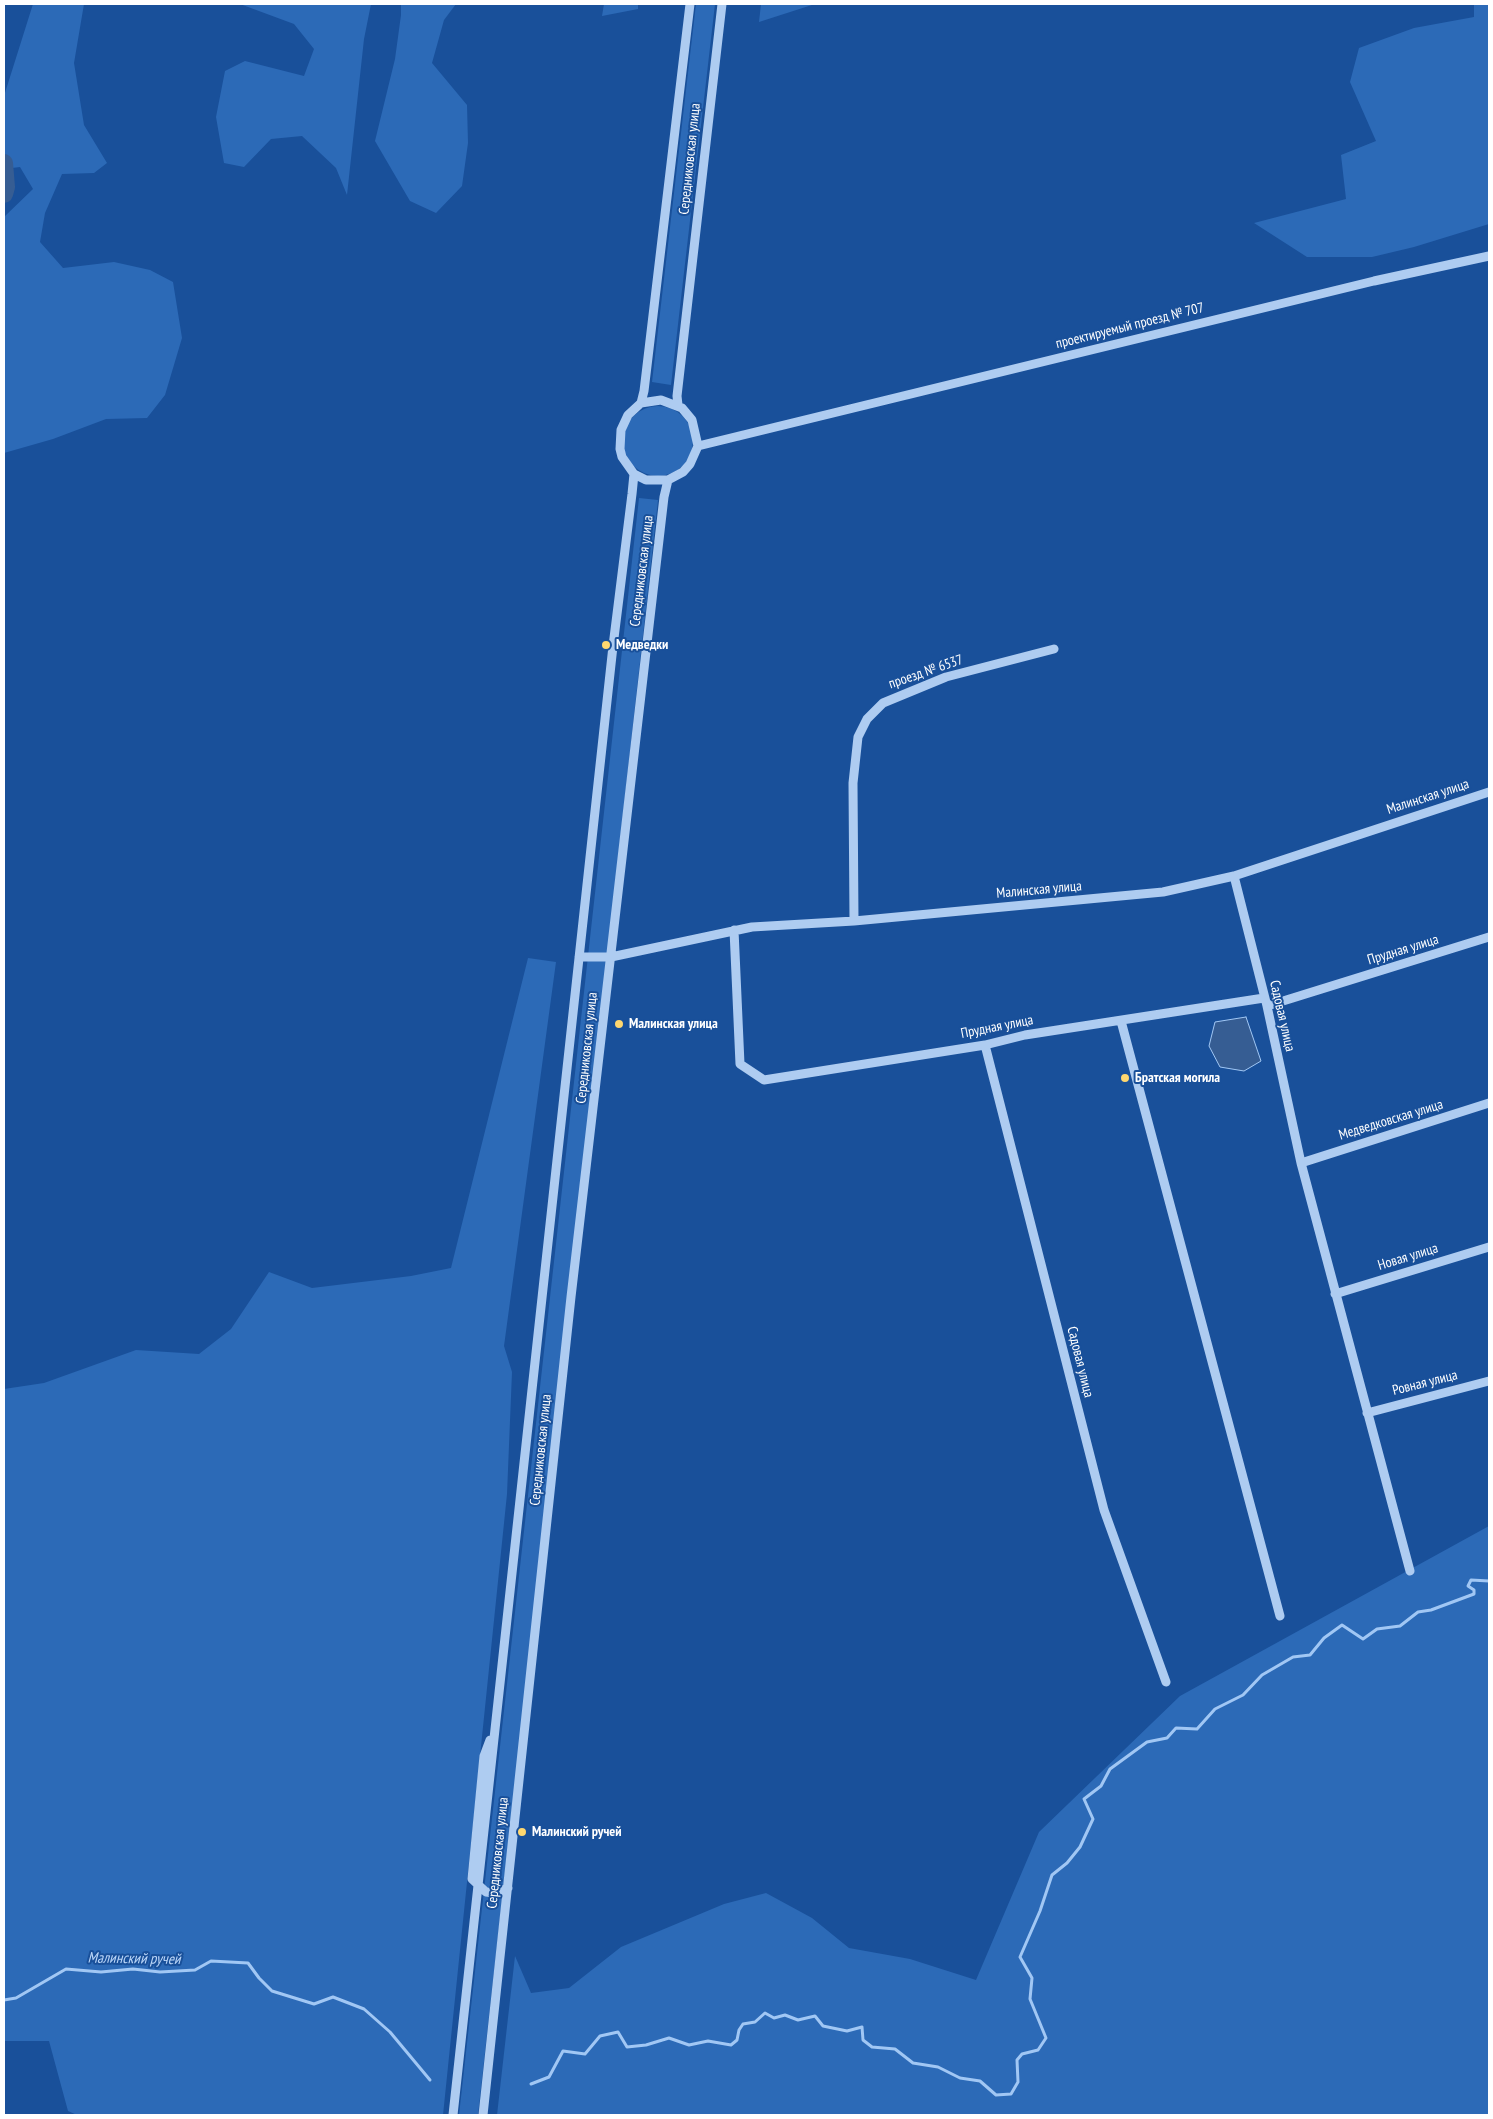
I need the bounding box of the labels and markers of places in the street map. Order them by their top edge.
place label: Медведки [616,637,668,653]
marker: Медведки [600,639,612,651]
place label: Малинская улица [629,1016,718,1032]
marker: Малинская улица [613,1018,625,1030]
place label: Братская могила [1135,1070,1220,1086]
marker: Братская могила [1119,1072,1131,1084]
place label: Малинский ручей [532,1824,622,1840]
marker: Малинский ручей [516,1826,528,1838]

